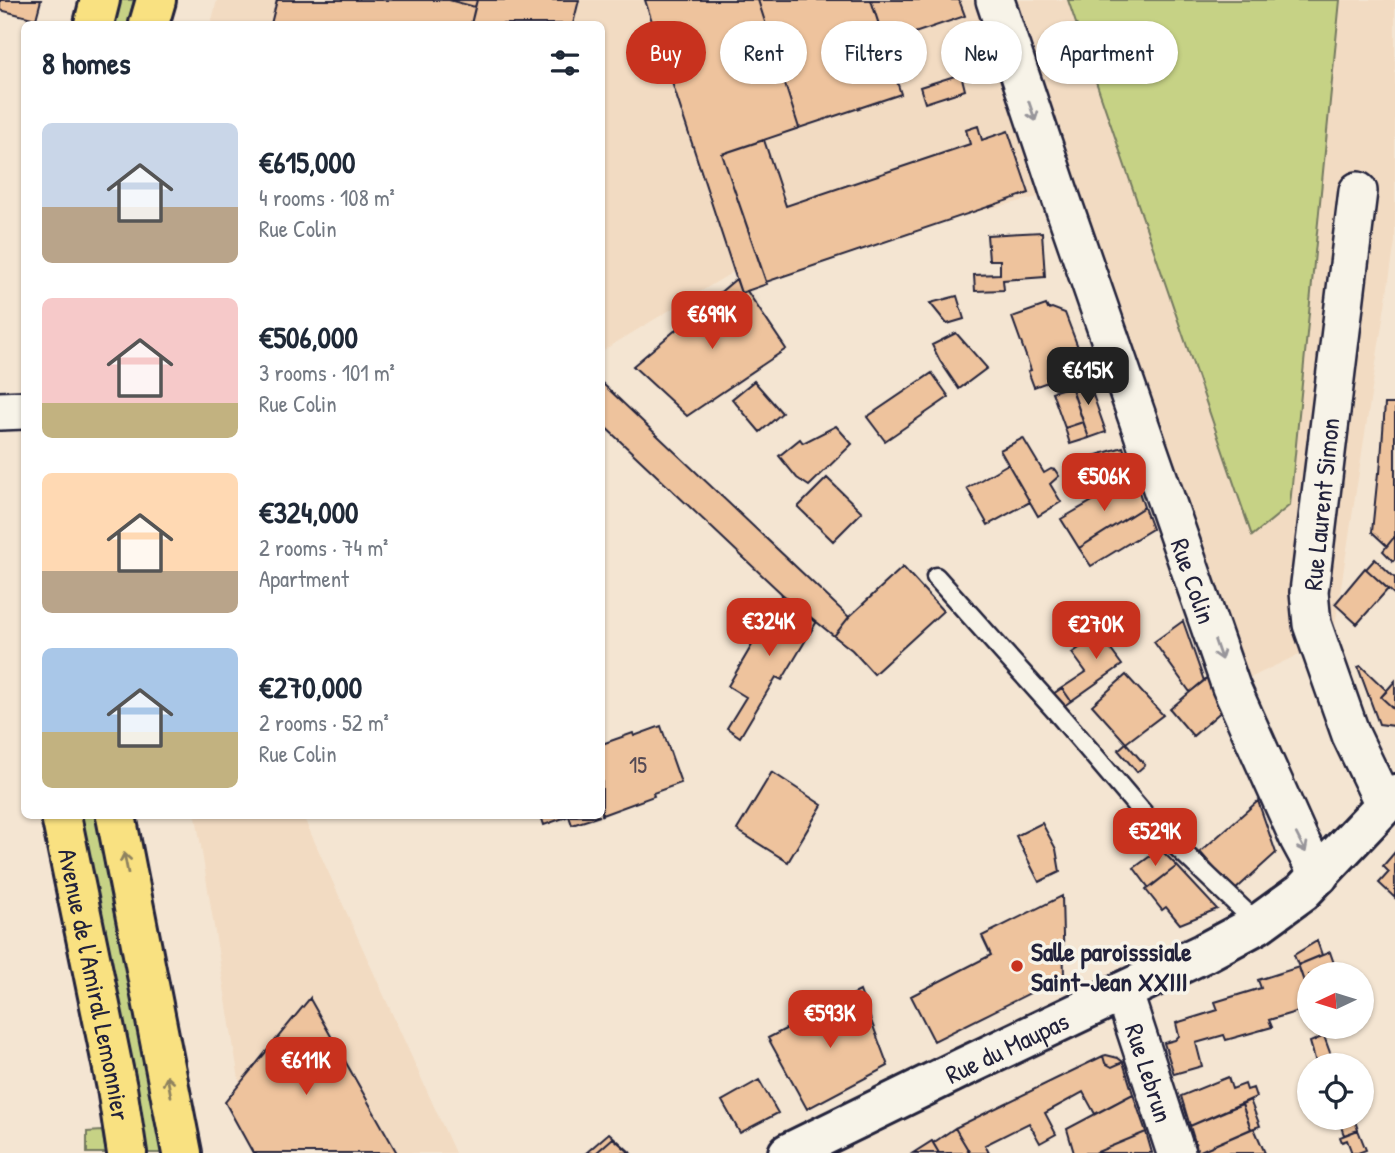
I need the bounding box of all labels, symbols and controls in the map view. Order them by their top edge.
chip: Buy [626,21,706,84]
chip: Rent [720,21,807,84]
chip: Filters [821,21,927,84]
chip: New [941,21,1022,84]
chip: Apartment [1036,21,1178,84]
text: 8 homes [42,43,130,83]
icon: filters [546,44,584,82]
one-way arrow [1027,100,1039,122]
text: €615,000 [259,142,355,182]
icon: home [98,151,182,235]
text: 4 rooms · 108 m² [259,182,395,213]
text: Rue Colin [259,213,337,244]
pin: €699K [663,292,761,351]
text: €699K [687,298,737,329]
text: €506,000 [259,317,358,357]
icon: home [98,326,182,410]
pin: €615K [1039,348,1137,407]
text: €615K [1063,354,1113,385]
text: 3 rooms · 101 m² [259,357,395,388]
text: Rue Colin [259,388,337,419]
street label: Rue Laurent Simon [1295,416,1347,592]
pin: €506K [1055,454,1153,513]
text: €506K [1078,460,1130,491]
text: €324,000 [259,492,359,532]
icon: home [98,501,182,585]
text: 2 rooms · 74 m² [259,532,388,563]
street label: Rue Colin [1163,534,1225,628]
text: Apartment [259,563,349,594]
pin: €324K [720,598,818,658]
pin: €270K [1047,602,1145,661]
text: €324K [743,605,795,636]
text: €270K [1068,608,1124,639]
one-way arrow [1213,639,1225,661]
text: €270,000 [259,667,362,707]
icon: home [98,676,182,760]
text: 2 rooms · 52 m² [259,707,389,738]
text: Rue Colin [259,738,337,769]
house number: 15 [629,749,647,780]
pin: €529K [1106,808,1204,868]
text: €529K [1129,815,1181,846]
one-way arrow [1295,832,1309,853]
street label: Avenue de l'Amiral Lemonnier [51,845,139,1123]
one-way arrow [118,852,132,875]
place label: Salle paroisssiale Saint-Jean XXIII [1031,934,1192,999]
marker: Salle paroisssiale Saint-Jean XXIII [1009,958,1025,974]
north arrow [1297,962,1374,1040]
map controls [1297,962,1374,1130]
pin: €593K [781,990,879,1050]
text: €593K [804,997,856,1028]
street label: Rue du Maupas [939,1003,1074,1091]
street label: Rue Lebrun [1117,1019,1182,1126]
pin: €611K [257,1038,355,1097]
text: €611K [282,1044,330,1075]
button: locate [1297,1053,1374,1130]
one-way arrow [162,1075,176,1098]

